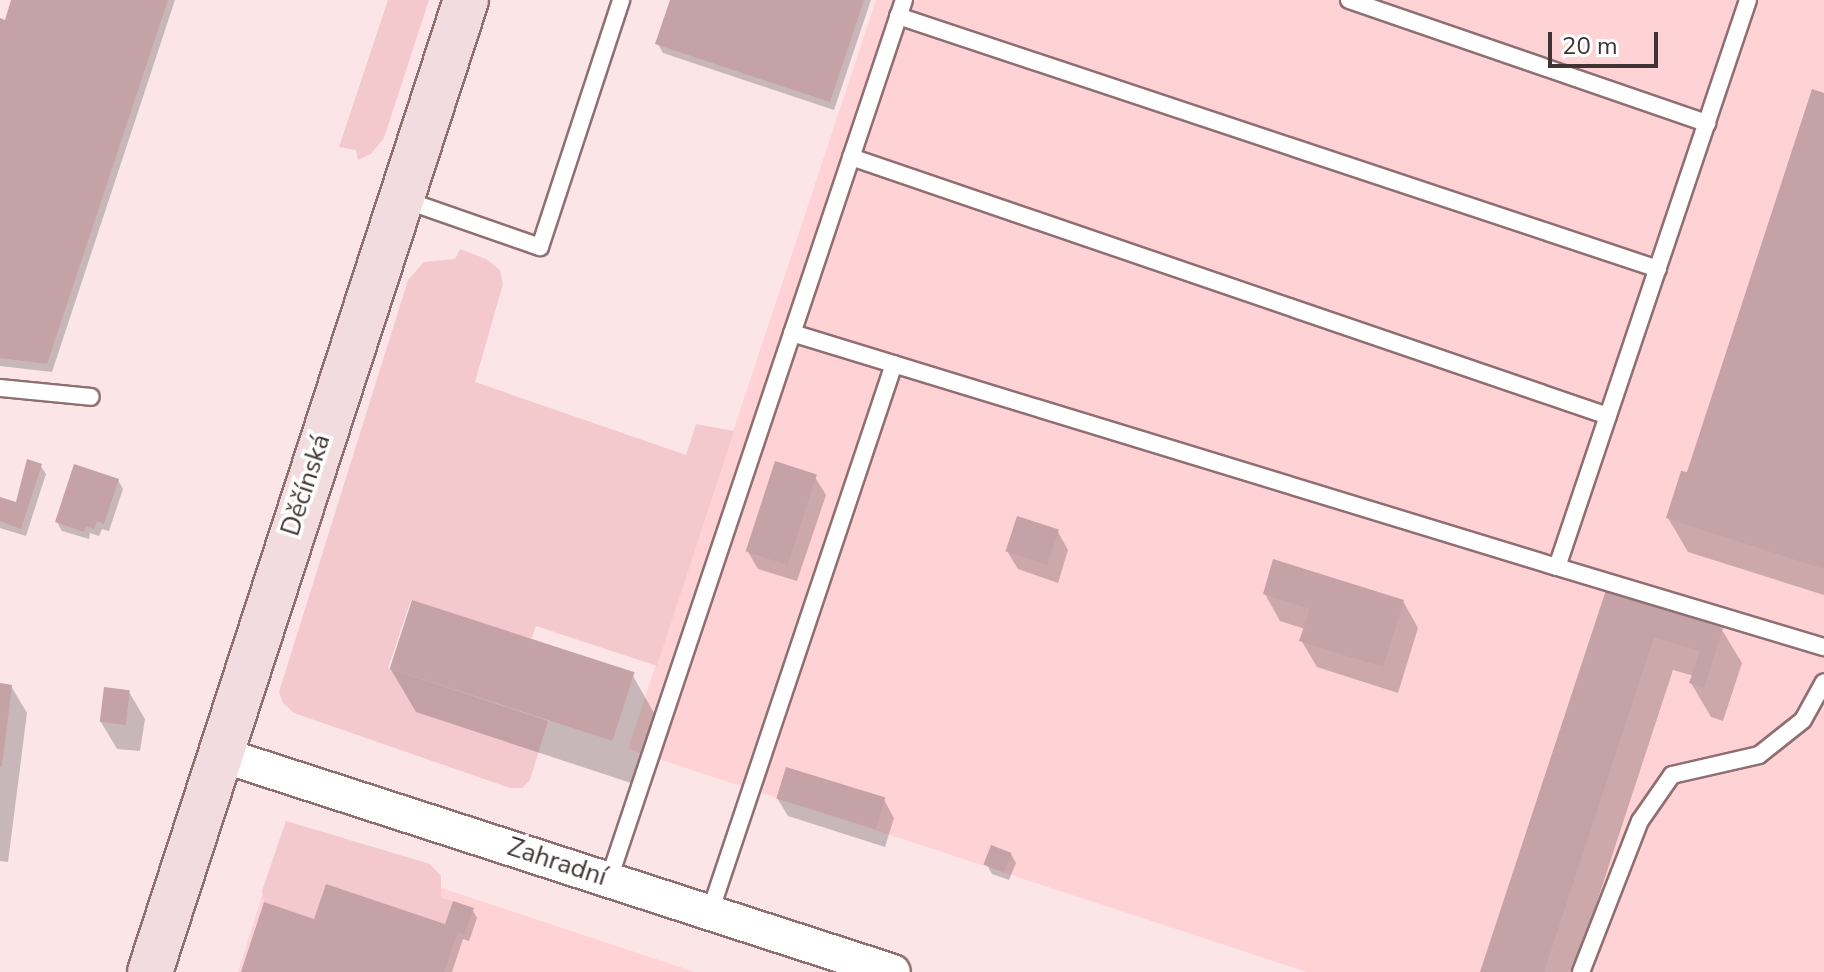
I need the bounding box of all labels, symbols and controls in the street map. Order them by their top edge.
scale bar [1552,16,1662,66]
text: 20 m [1562,30,1618,62]
street label: Děčínská [275,430,337,540]
street label: Zahradní [503,831,611,893]

